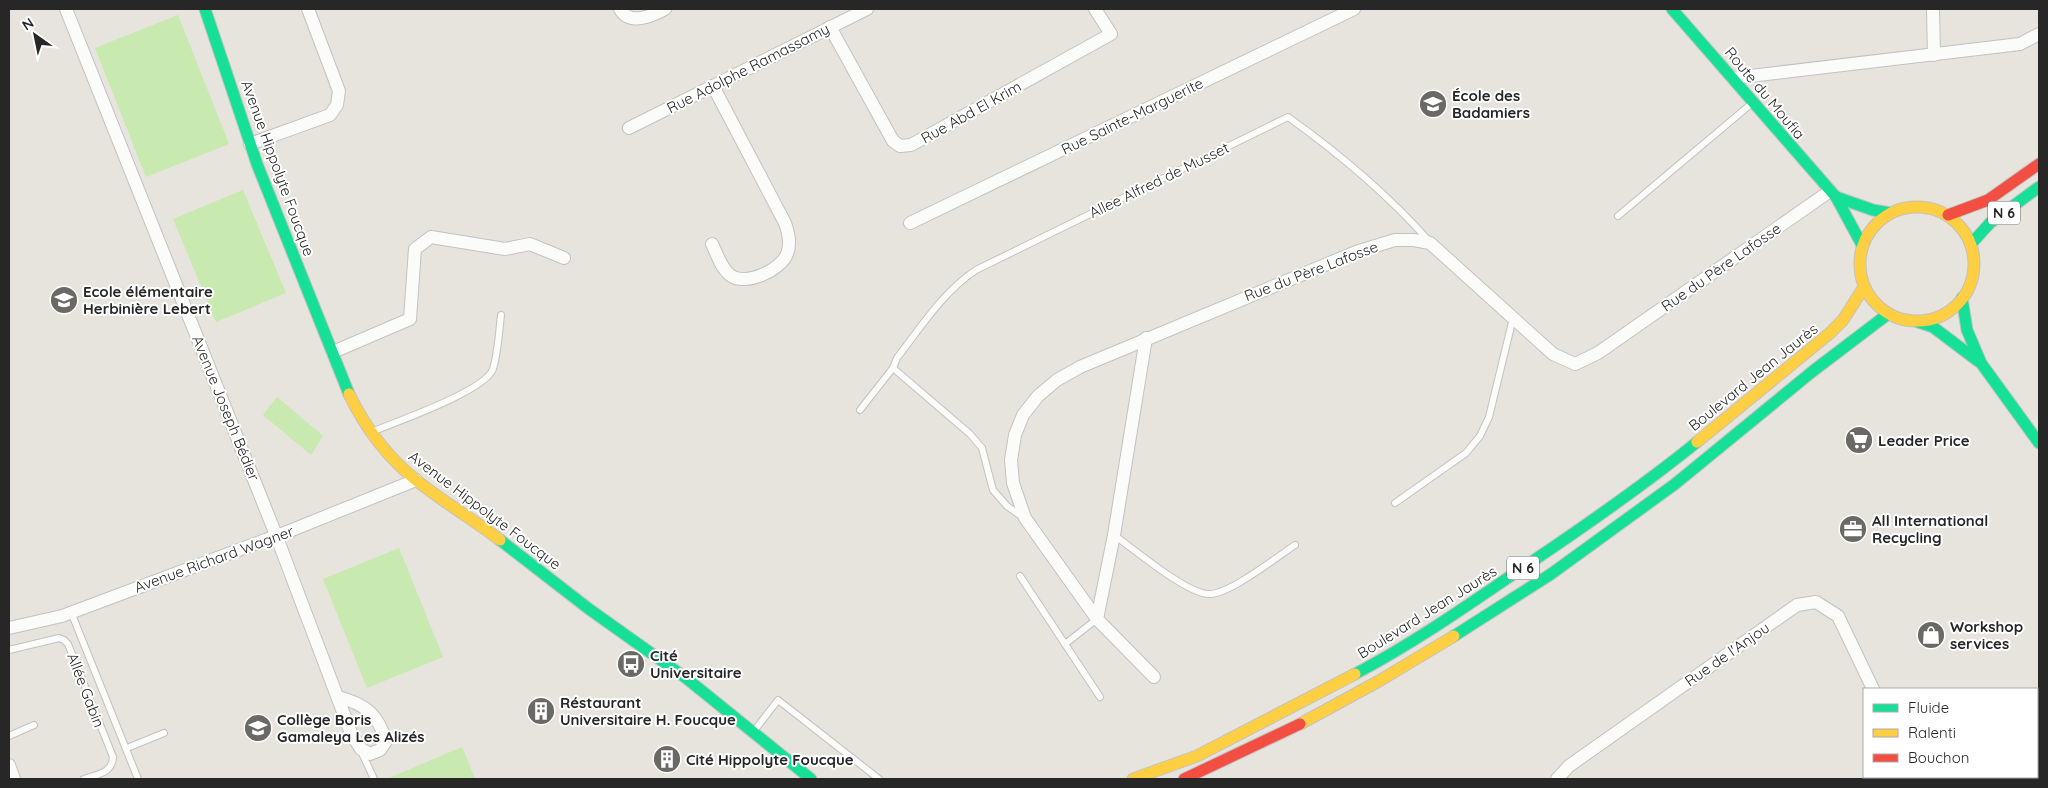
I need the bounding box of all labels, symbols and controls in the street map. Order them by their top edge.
north arrow [10,10,60,60]
text: N [19,14,37,34]
street label: Rue Adolphe Ramassamy [664,19,832,117]
street label: Route du Moufia [1721,43,1809,143]
street label: Rue Sainte-Marguerite [1058,73,1206,159]
street label: Avenue Hippolyte Foucque [237,77,319,259]
street label: Rue Abd El Krim [918,77,1024,147]
place label: École des Badamiers [1452,86,1530,122]
school or university icon: École des Badamiers [1418,89,1448,119]
street label: Allee Alfred de Musset [1086,138,1232,222]
road number: N 6 [1988,202,2020,224]
street label: Rue du Père Lafosse [1657,219,1785,315]
street label: Rue du Père Lafosse [1241,237,1381,305]
place label: Ecole élémentaire Herbinière Lebert [83,282,213,318]
school or university icon: Ecole élémentaire Herbinière Lebert [49,285,79,315]
street label: Boulevard Jean Jaurès [1685,319,1821,435]
street label: Avenue Joseph Bédier [188,333,264,484]
supermarket icon: Leader Price [1844,425,1874,455]
place label: Leader Price [1878,431,1970,450]
street label: Avenue Hippolyte Foucque [405,447,565,573]
place label: All International Recycling [1872,511,1988,547]
office icon: All International Recycling [1838,514,1868,544]
street label: Avenue Richard Wagner [132,521,297,597]
road number: N 6 [1507,556,1539,580]
street label: Boulevard Jean Jaurès [1354,561,1500,663]
place label: Workshop services [1950,617,2023,653]
street label: Rue de l'Anjou [1681,618,1773,690]
shop icon: Workshop services [1916,620,1946,650]
place label: Cité Universitaire [650,646,742,682]
bus stop icon: Cité Universitaire [616,649,646,679]
street label: Allée Gabin [63,650,109,730]
legend [1863,688,2038,778]
place label: Réstaurant Universitaire H. Foucque [560,693,736,729]
building icon: Réstaurant Universitaire H. Foucque [526,696,556,726]
text: Fluide [1908,698,1949,717]
place label: Collège Boris Gamaleya Les Alizés [277,710,425,746]
school or university icon: Collège Boris Gamaleya Les Alizés [243,713,273,743]
text: Ralenti [1908,723,1956,742]
building icon: Cité Hippolyte Foucque [652,744,682,774]
text: Bouchon [1908,748,1969,767]
place label: Cité Hippolyte Foucque [686,750,854,769]

